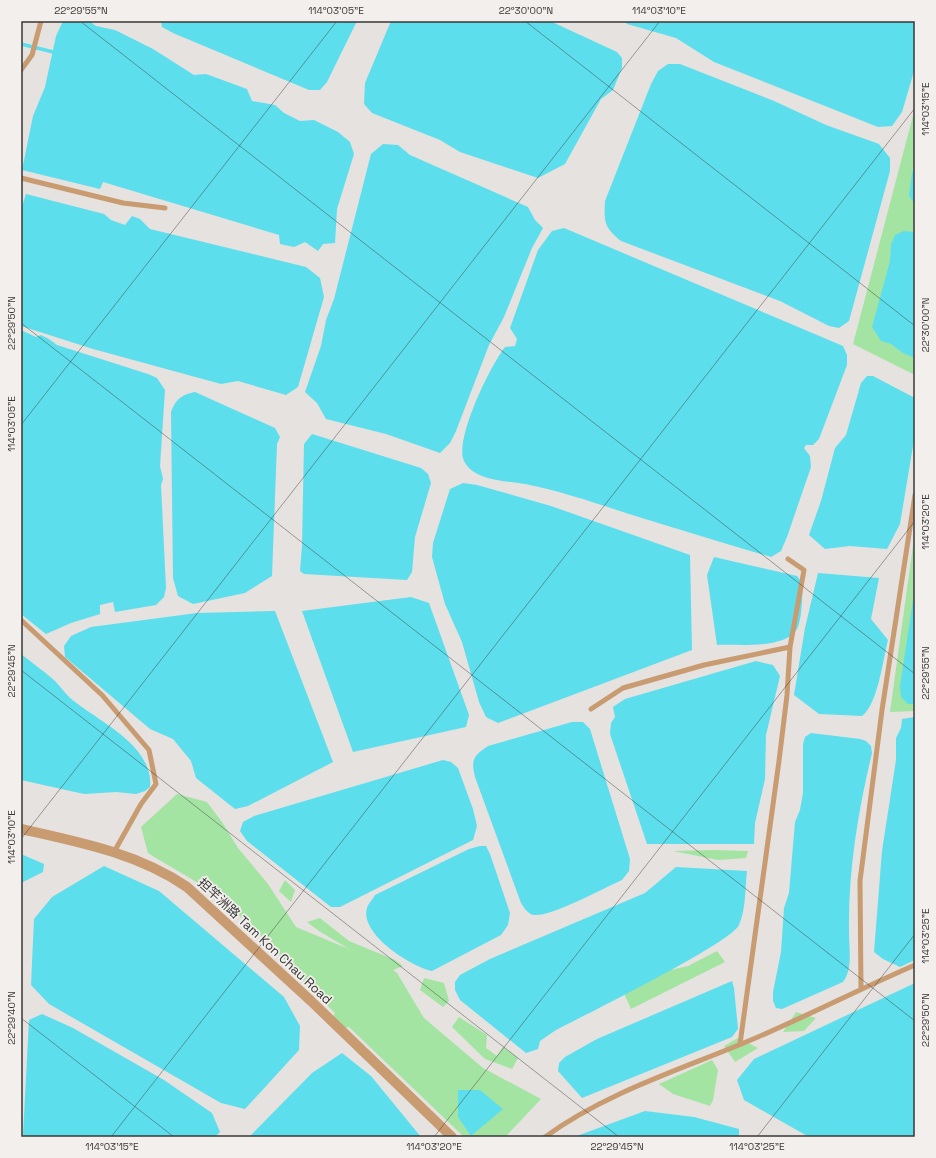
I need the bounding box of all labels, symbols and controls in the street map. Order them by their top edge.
text: 22°29'55"N [54,4,108,17]
text: 114°03'05"E [308,4,364,17]
text: 22°30'00"N [499,4,553,17]
text: 114°03'10"E [632,4,686,17]
text: 114°03'15"E [919,82,932,136]
text: 22°29'50"N [5,296,18,350]
text: 22°30'00"N [919,298,932,352]
text: 114°03'05"E [5,396,18,452]
text: 114°03'20"E [919,494,932,550]
text: 22°29'45"N [5,644,18,698]
text: 22°29'55"N [919,646,932,700]
text: 114°03'10"E [5,810,18,864]
street label: 担竿洲路 Tam Kon Chau Road [194,874,336,1008]
text: 114°03'25"E [919,908,932,964]
text: 22°29'40"N [5,991,18,1045]
text: 22°29'50"N [919,993,932,1047]
text: 114°03'15"E [85,1140,139,1153]
text: 114°03'20"E [406,1140,462,1153]
text: 22°29'45"N [590,1140,644,1153]
text: 114°03'25"E [729,1140,785,1153]

